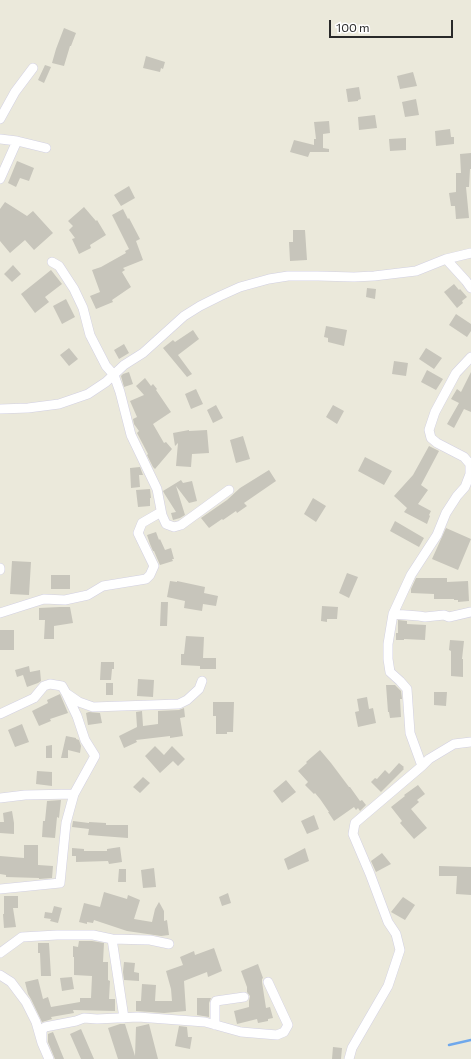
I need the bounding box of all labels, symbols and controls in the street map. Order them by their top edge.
scale bar [331,12,455,38]
text: 100 m [336,20,370,34]

